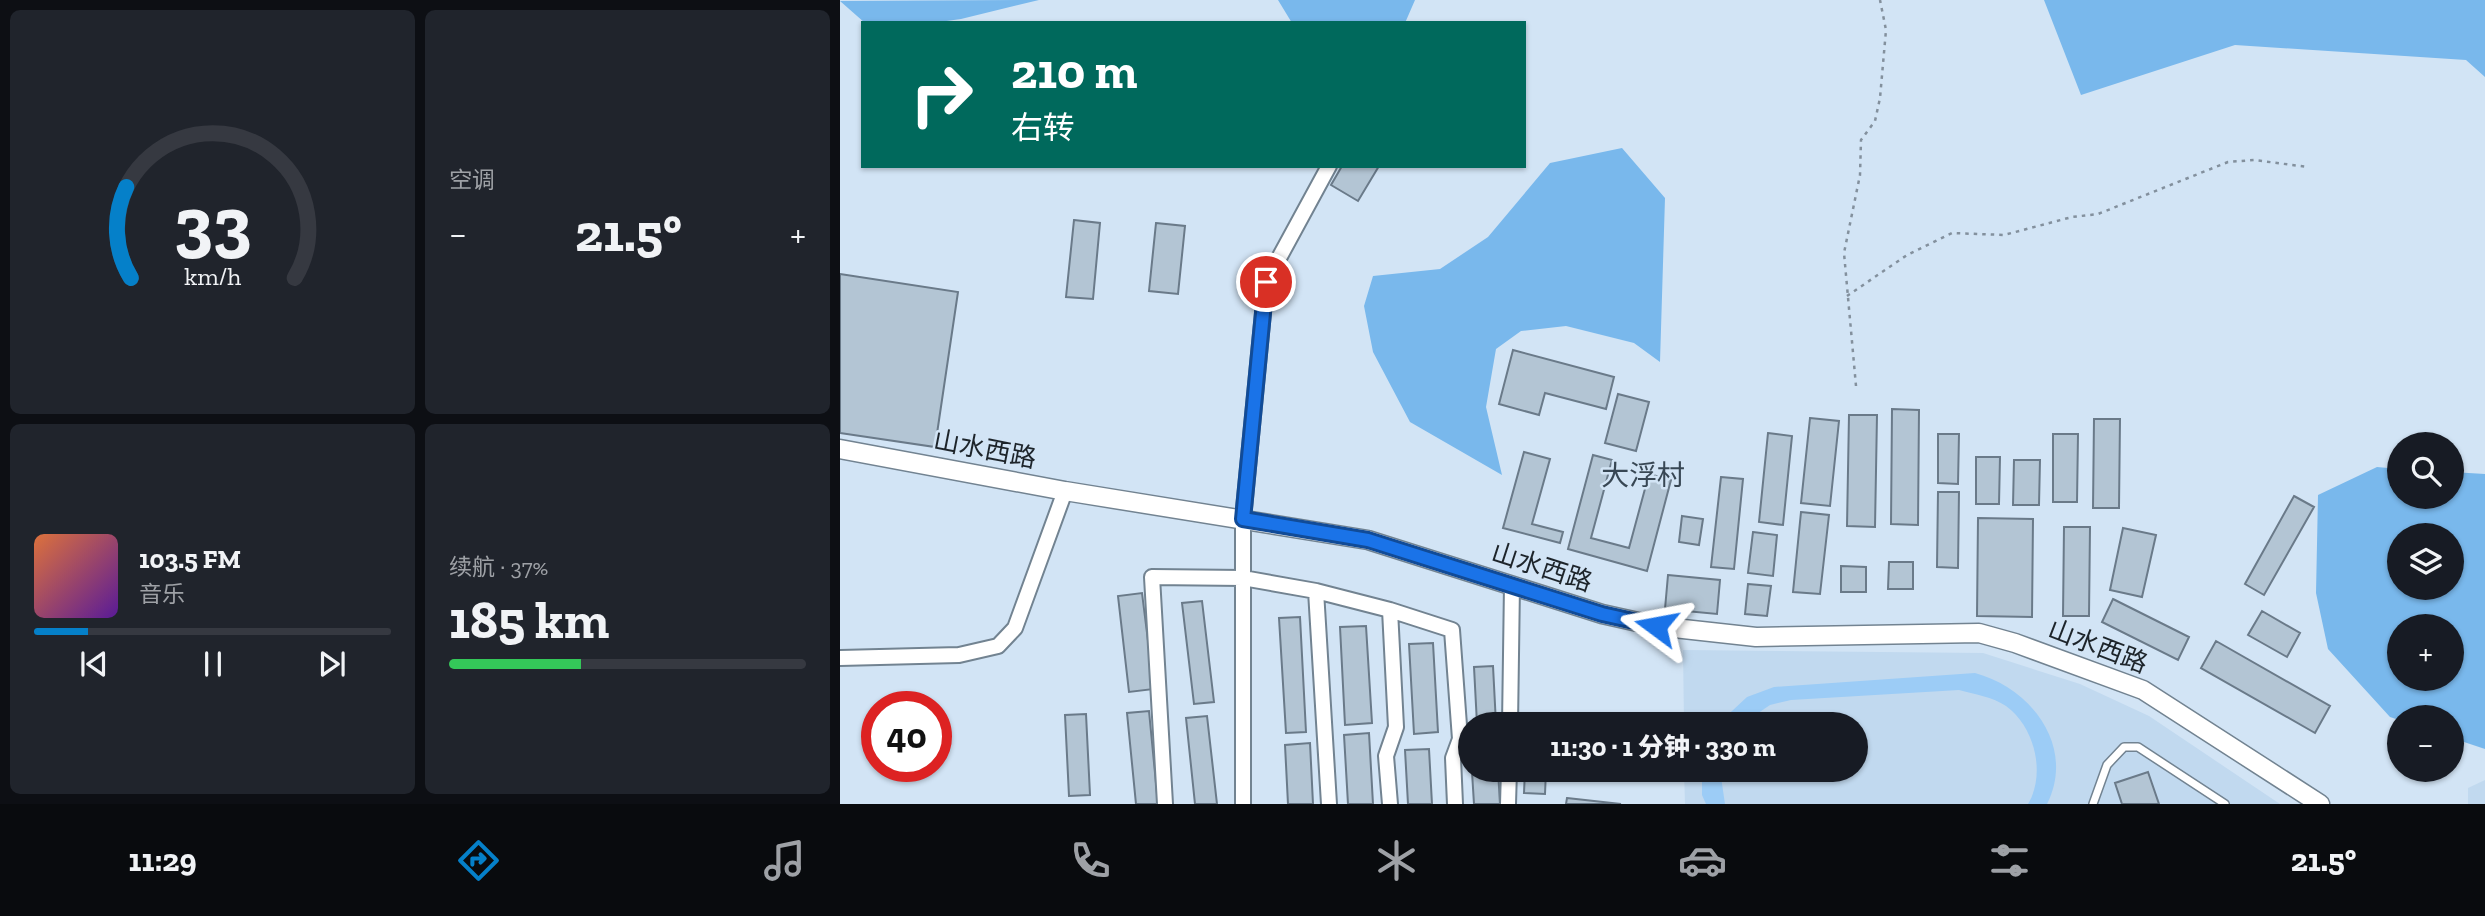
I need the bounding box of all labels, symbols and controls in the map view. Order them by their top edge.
text: 210 m [1011,42,1137,101]
icon: right [896,49,987,140]
text: 右转 [1011,109,1075,147]
text: 空调 [449,166,495,194]
text: 33 [174,179,251,267]
text: 21.5° [575,202,682,264]
text: − [449,211,467,257]
text: + [790,211,806,257]
pin [1236,252,1296,312]
text: km/h [184,261,241,291]
icon: arrive [1247,263,1285,301]
street label: 山水西路 [931,423,1039,475]
map controls [2387,432,2464,782]
button: search [2387,432,2464,509]
district label: 大浮村 [1601,459,1685,492]
button: layers [2387,523,2464,600]
street label: 山水西路 [1488,536,1596,598]
text: 103.5 FM [139,543,241,575]
text: 续航 · 37% [449,553,548,581]
text: 音乐 [139,580,185,608]
text: 185 km [449,589,609,651]
position arrow [1619,589,1693,663]
street label: 山水西路 [2044,612,2152,680]
button: + [2387,614,2464,691]
icon: previous [75,645,113,683]
icon: pause [194,645,232,683]
icon: next [313,645,351,683]
speed limit sign: 40 [861,691,952,782]
button: − [2387,705,2464,782]
text: 11:30 · 1 分钟 · 330 m [1550,731,1776,763]
icon: directions [454,836,503,885]
icon: music [760,836,809,885]
icon: phone [1066,836,1115,885]
icon: climate [1372,836,1421,885]
icon: car [1678,836,1727,885]
icon: filters [1985,836,2034,885]
text: 11:29 [129,841,197,879]
text: 21.5° [2291,841,2356,879]

